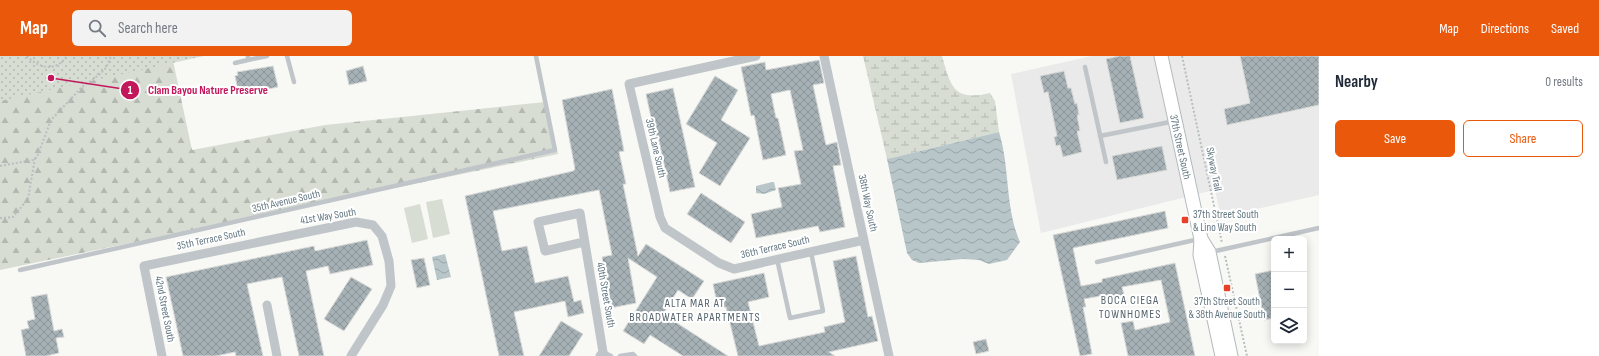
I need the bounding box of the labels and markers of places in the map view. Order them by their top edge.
callout: Clam Bayou Nature Preserve [120,78,276,102]
place label: 37th Street South & Lino Way South [1193,208,1259,234]
marker: 37th Street South & Lino Way South [1180,215,1190,225]
marker: 37th Street South & 38th Avenue South [1222,283,1232,293]
place label: 37th Street South & 38th Avenue South [1188,295,1266,321]

